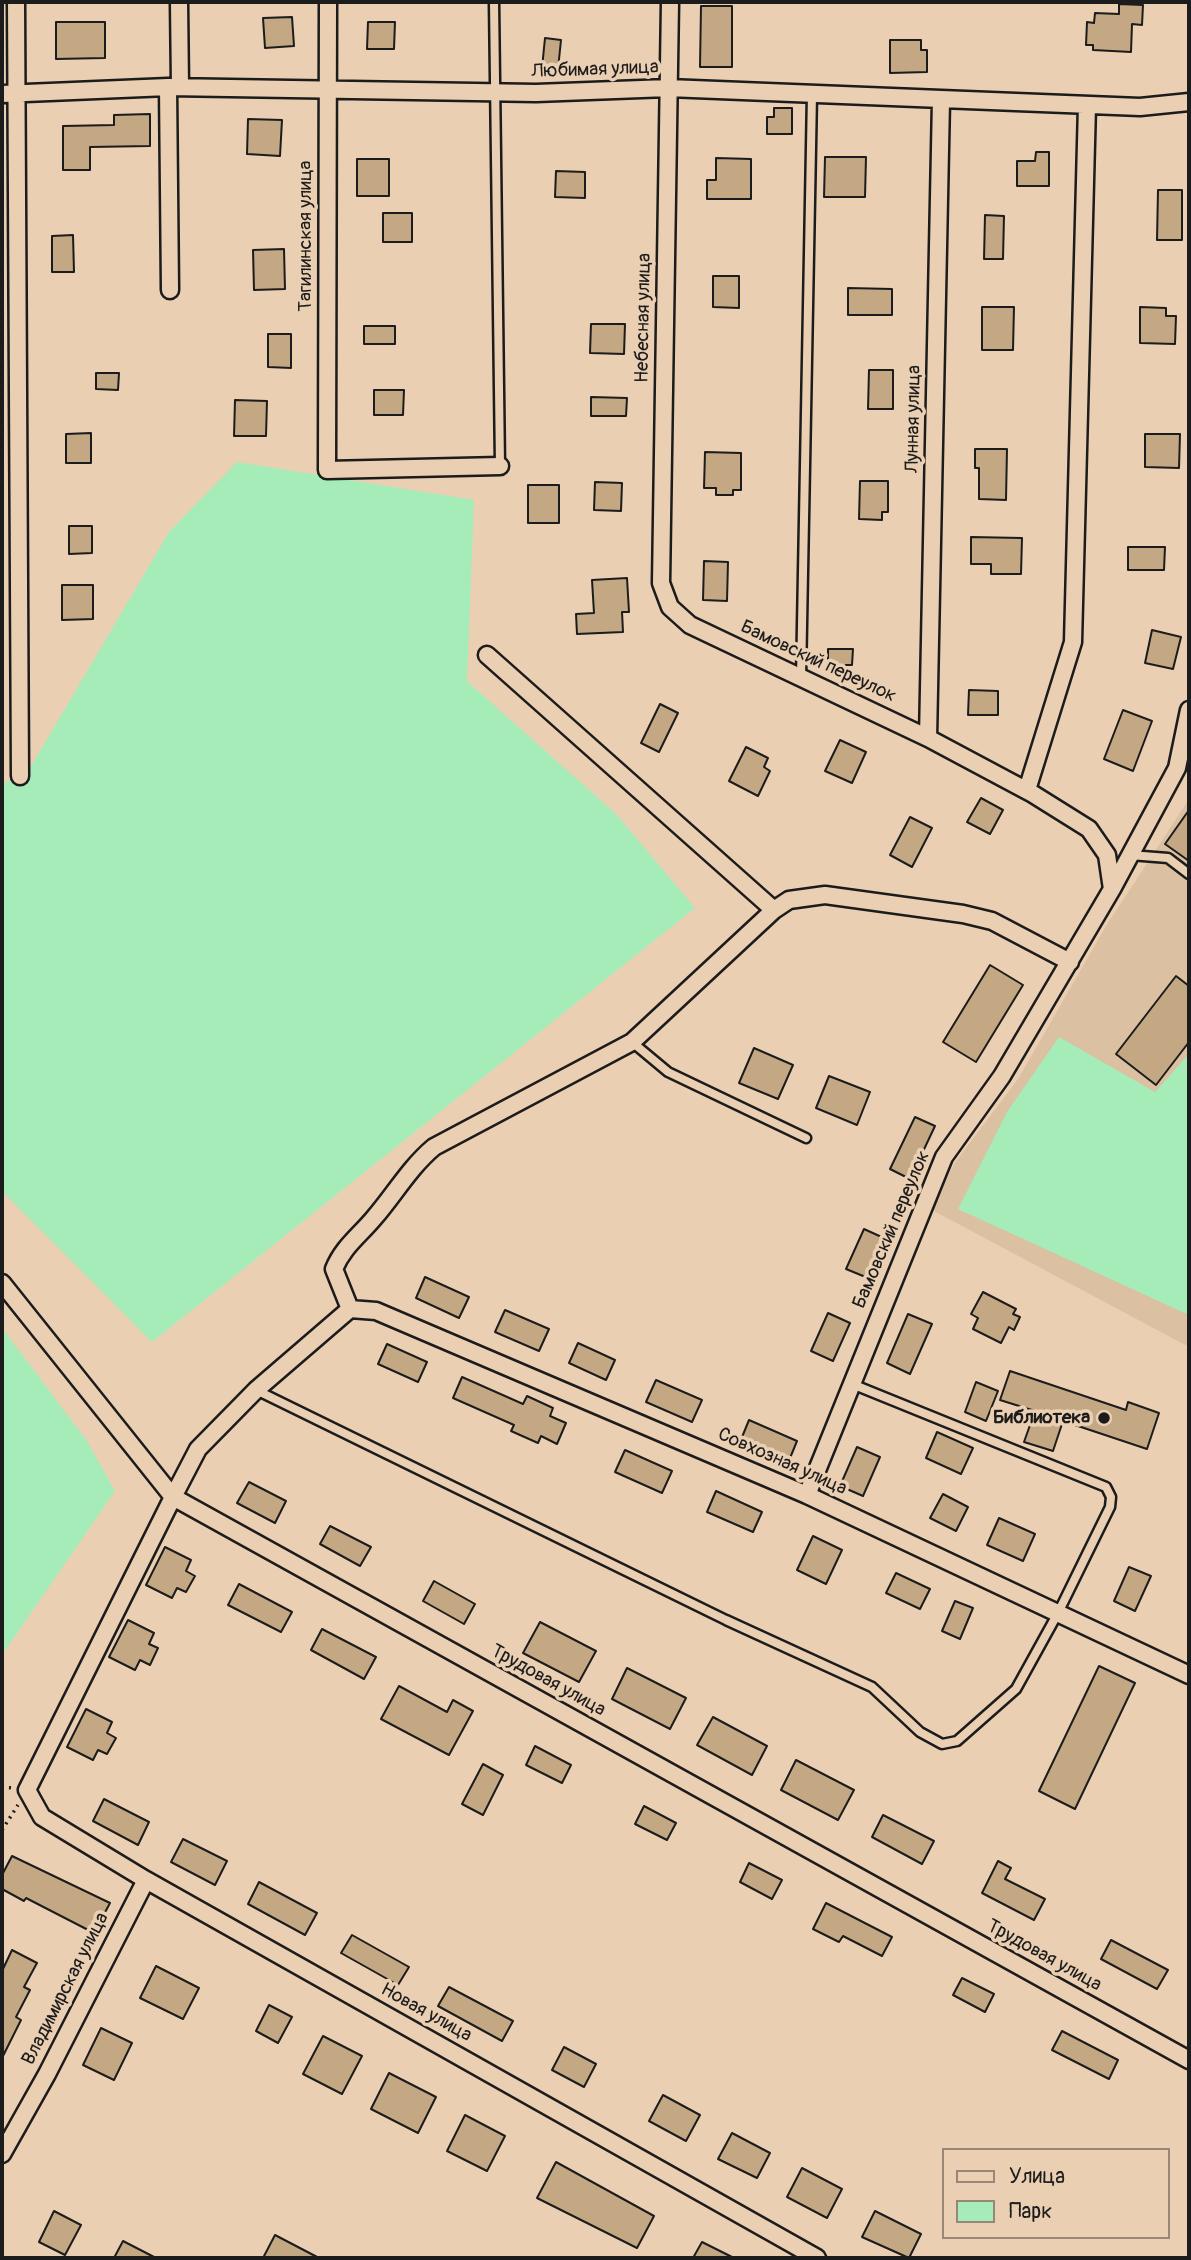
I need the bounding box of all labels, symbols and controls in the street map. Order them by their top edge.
street label: Любимая улица [531,56,659,84]
street label: Тагилинская улица [295,161,317,311]
street label: Небесная улица [631,253,657,383]
street label: Лунная улица [902,365,926,473]
street label: Бамовский переулок [737,616,899,708]
street label: Бамовский переулок [848,1148,936,1312]
place label: Библиотека [993,1407,1090,1429]
marker: Библиотека [1096,1410,1112,1426]
street label: Совхозная улица [714,1423,850,1501]
street label: Трудовая улица [487,1640,609,1722]
street label: Владимирская улица [18,1909,114,2069]
street label: Трудовая улица [983,1915,1105,1997]
street label: Новая улица [376,1979,476,2047]
legend [942,2148,1170,2239]
text: Улица [1009,2163,1065,2190]
text: Парк [1009,2198,1052,2225]

